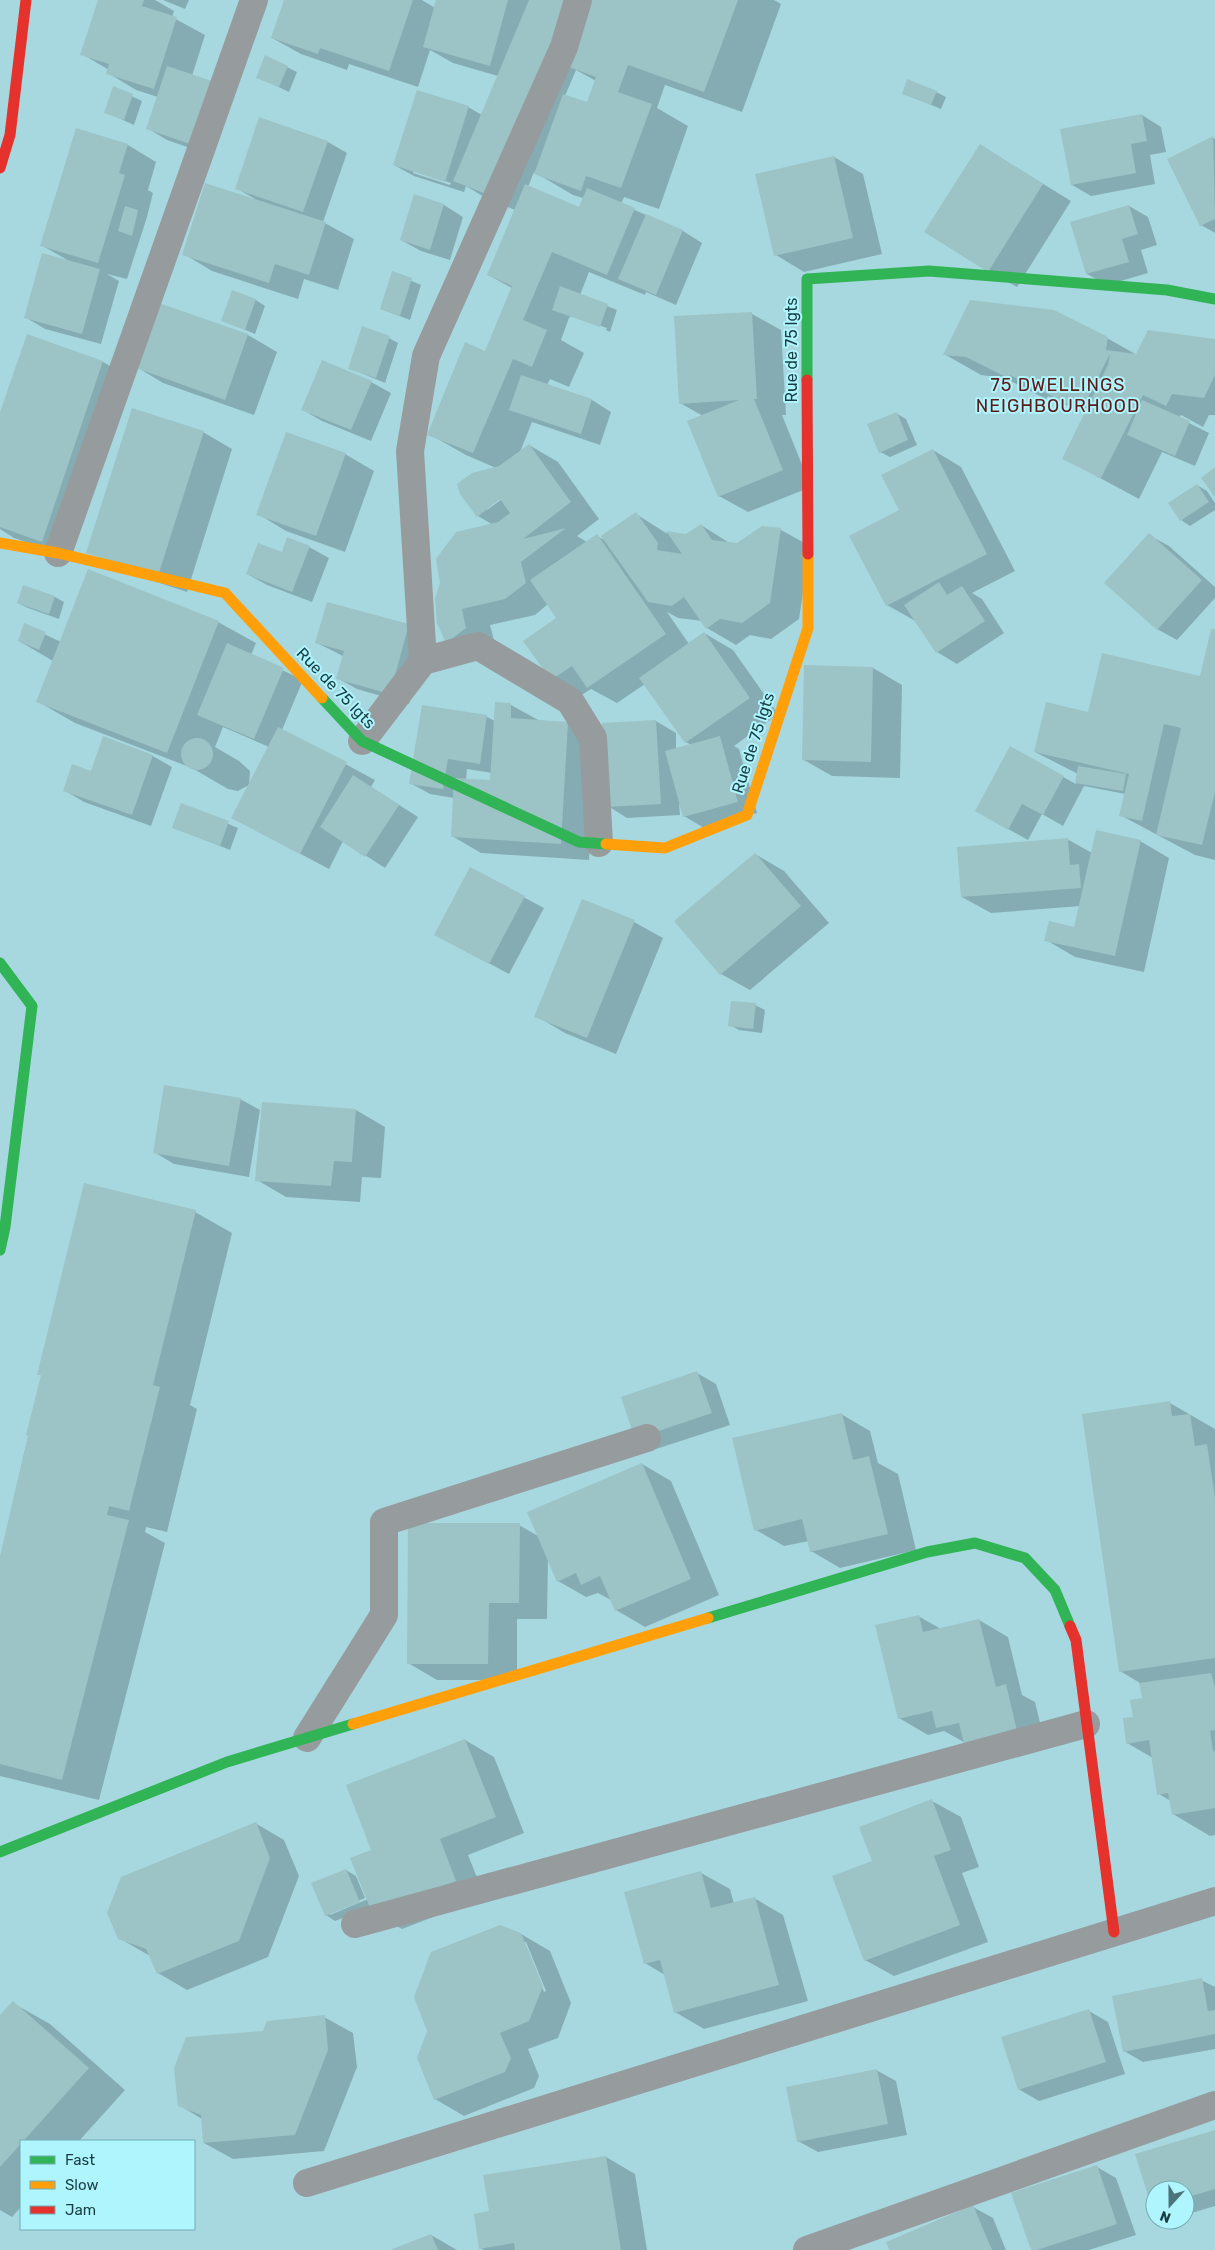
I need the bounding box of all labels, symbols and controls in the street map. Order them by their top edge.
street label: Rue de 75 lgts [782,298,801,402]
district label: 75 DWELLINGS NEIGHBOURHOOD [976,374,1140,417]
street label: Rue de 75 lgts [293,644,379,732]
street label: Rue de 75 lgts [728,690,778,796]
legend [20,2140,195,2230]
text: Fast [65,2151,95,2169]
text: Slow [65,2176,98,2194]
north arrow [1145,2180,1195,2230]
text: Jam [65,2201,96,2219]
text: N [1158,2207,1173,2226]

